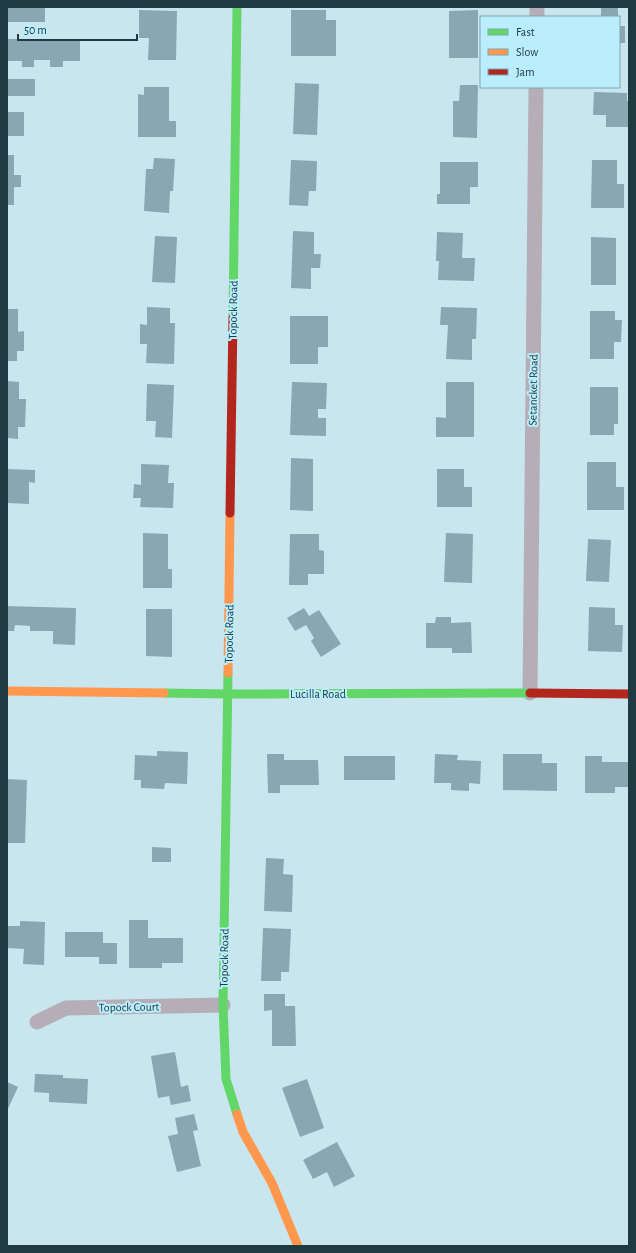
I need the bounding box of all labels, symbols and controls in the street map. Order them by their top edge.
scale bar [18,16,137,42]
legend [480,16,620,88]
text: 50 m [24,24,47,36]
text: Fast [516,26,535,38]
text: Slow [516,46,538,58]
text: Jam [516,66,535,78]
street label: Topock Road [226,280,240,340]
street label: Setancket Road [526,354,540,426]
street label: Topock Road [222,604,236,664]
street label: Lucilla Road [290,688,346,700]
street label: Topock Road [217,928,231,988]
street label: Topock Court [99,1000,160,1014]

